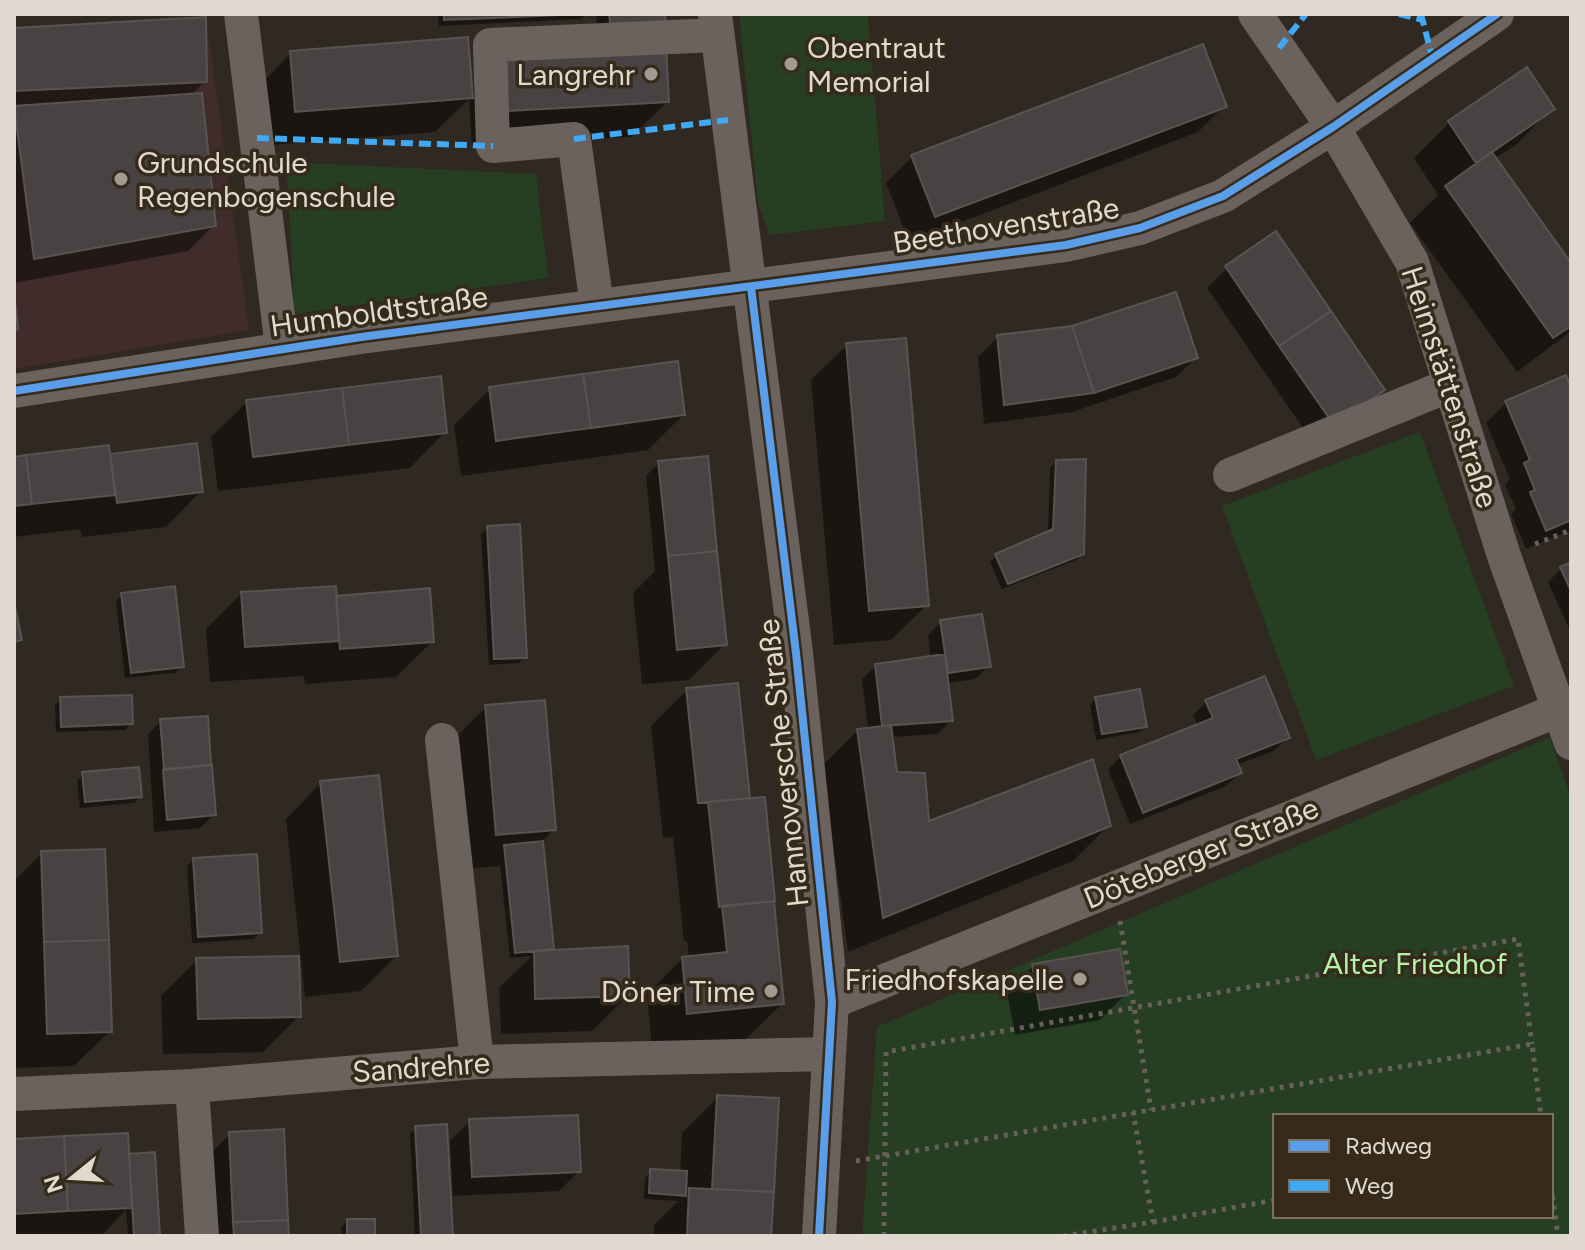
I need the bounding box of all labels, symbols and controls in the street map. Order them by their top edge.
place label: Obentraut Memorial [807,29,946,100]
marker: Obentraut Memorial [782,55,800,73]
place label: Langrehr [516,56,635,93]
marker: Langrehr [642,65,660,83]
place label: Grundschule Regenbogenschule [137,144,395,215]
marker: Grundschule Regenbogenschule [112,170,130,188]
street label: Beethovenstraße [890,189,1122,261]
street label: Heimstättenstraße [1394,262,1506,512]
street label: Humboldtstraße [268,277,490,345]
street label: Hannoversche Straße [749,617,817,909]
street label: Döteberger Straße [1078,789,1324,917]
park label: Alter Friedhof [1323,945,1507,982]
place label: Friedhofskapelle [845,961,1064,998]
marker: Friedhofskapelle [1071,970,1089,988]
place label: Döner Time [601,973,755,1010]
marker: Döner Time [762,982,780,1000]
street label: Sandrehre [351,1044,491,1090]
legend [1273,1114,1553,1218]
text: Radweg [1345,1131,1432,1160]
north arrow [32,1138,112,1218]
text: Weg [1345,1171,1394,1200]
text: N [38,1172,69,1196]

